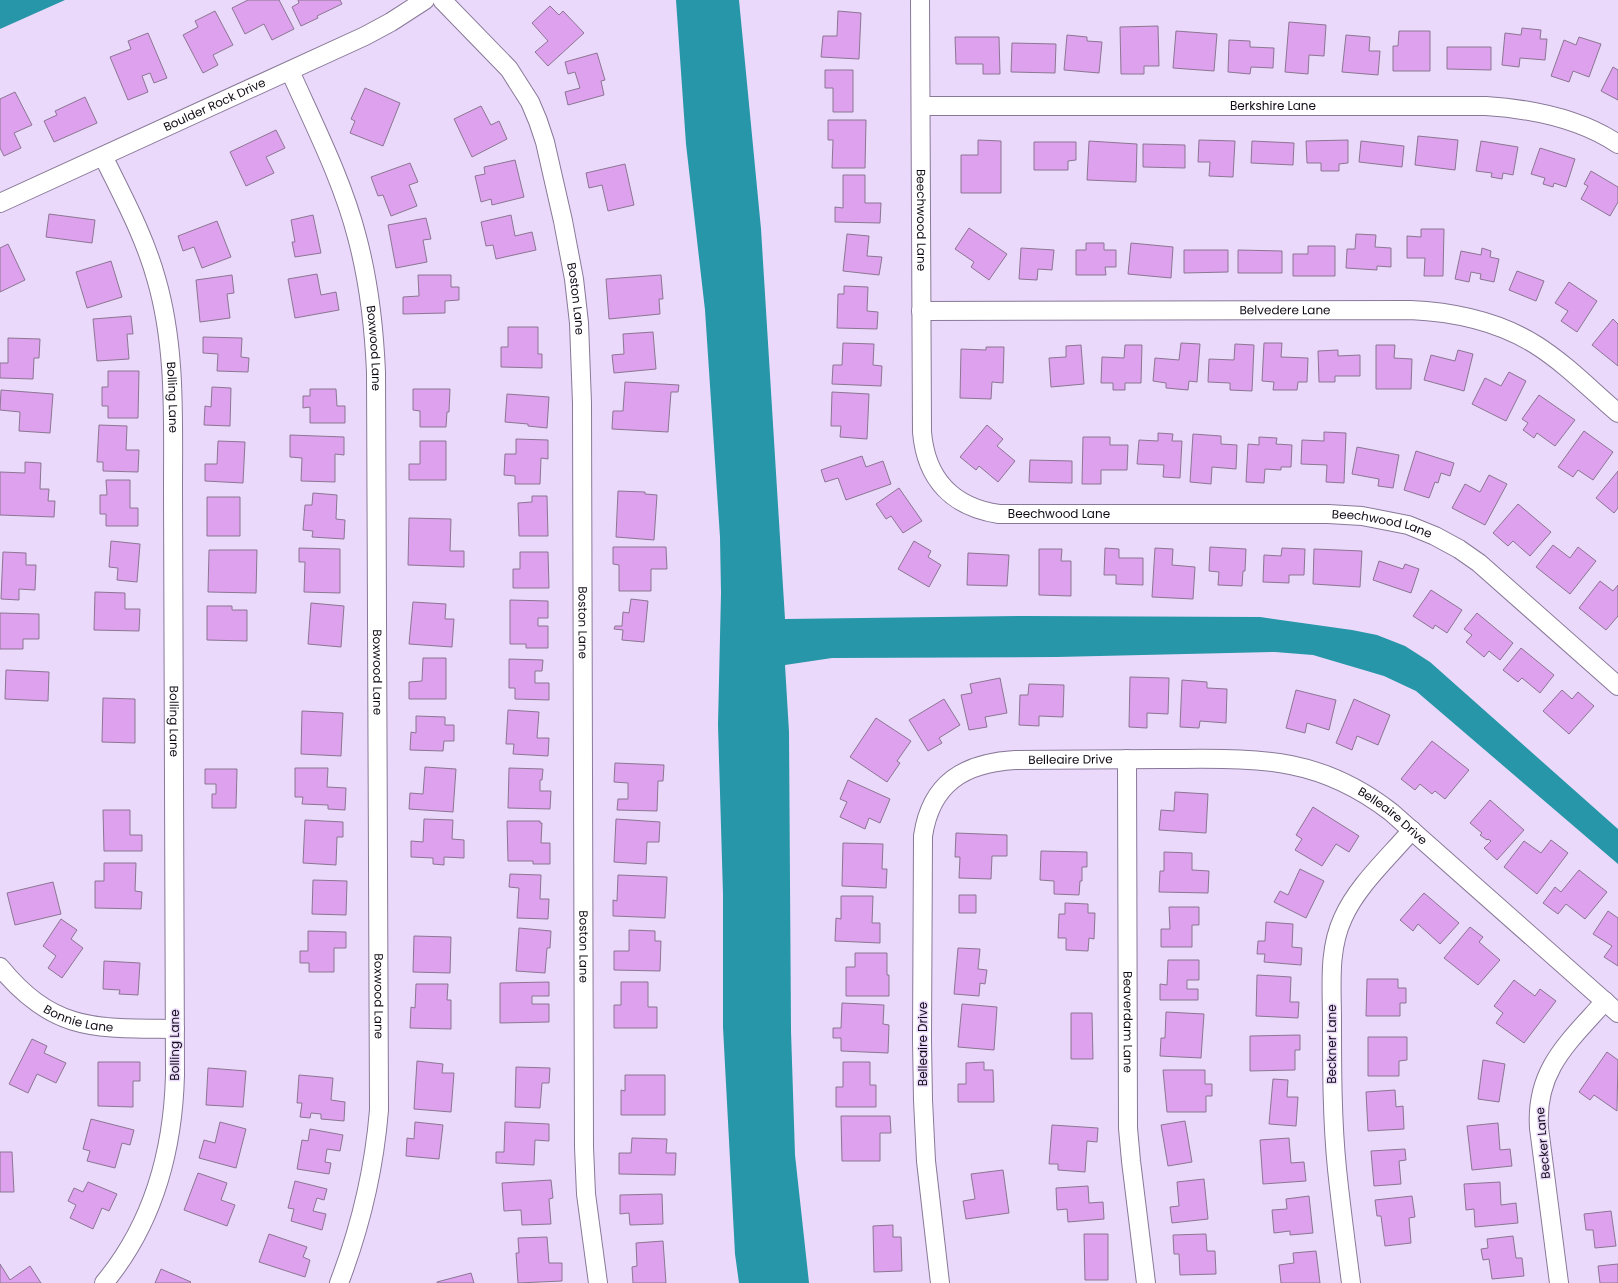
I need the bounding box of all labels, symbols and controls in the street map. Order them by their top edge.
street label: Boulder Rock Drive [160,74,268,135]
street label: Berkshire Lane [1230,97,1316,114]
street label: Beechwood Lane [913,169,930,271]
street label: Boston Lane [563,261,588,335]
street label: Belvedere Lane [1239,301,1331,318]
street label: Boxwood Lane [363,304,385,391]
street label: Bolling Lane [163,361,182,433]
street label: Beechwood Lane [1008,505,1110,522]
street label: Beechwood Lane [1331,505,1435,542]
street label: Boston Lane [574,586,592,659]
street label: Boxwood Lane [369,629,386,715]
street label: Bolling Lane [166,686,183,757]
street label: Belleaire Drive [1028,750,1113,768]
street label: Belleaire Drive [1355,783,1431,848]
street label: Boston Lane [575,910,593,983]
street label: Boxwood Lane [370,953,388,1039]
street label: Beaverdam Lane [1120,971,1137,1073]
street label: Bonnie Lane [41,1000,114,1036]
street label: Belleaire Drive [914,1002,931,1086]
street label: Beckner Lane [1323,1004,1340,1084]
street label: Bolling Lane [166,1009,183,1081]
street label: Becker Lane [1531,1107,1554,1180]

